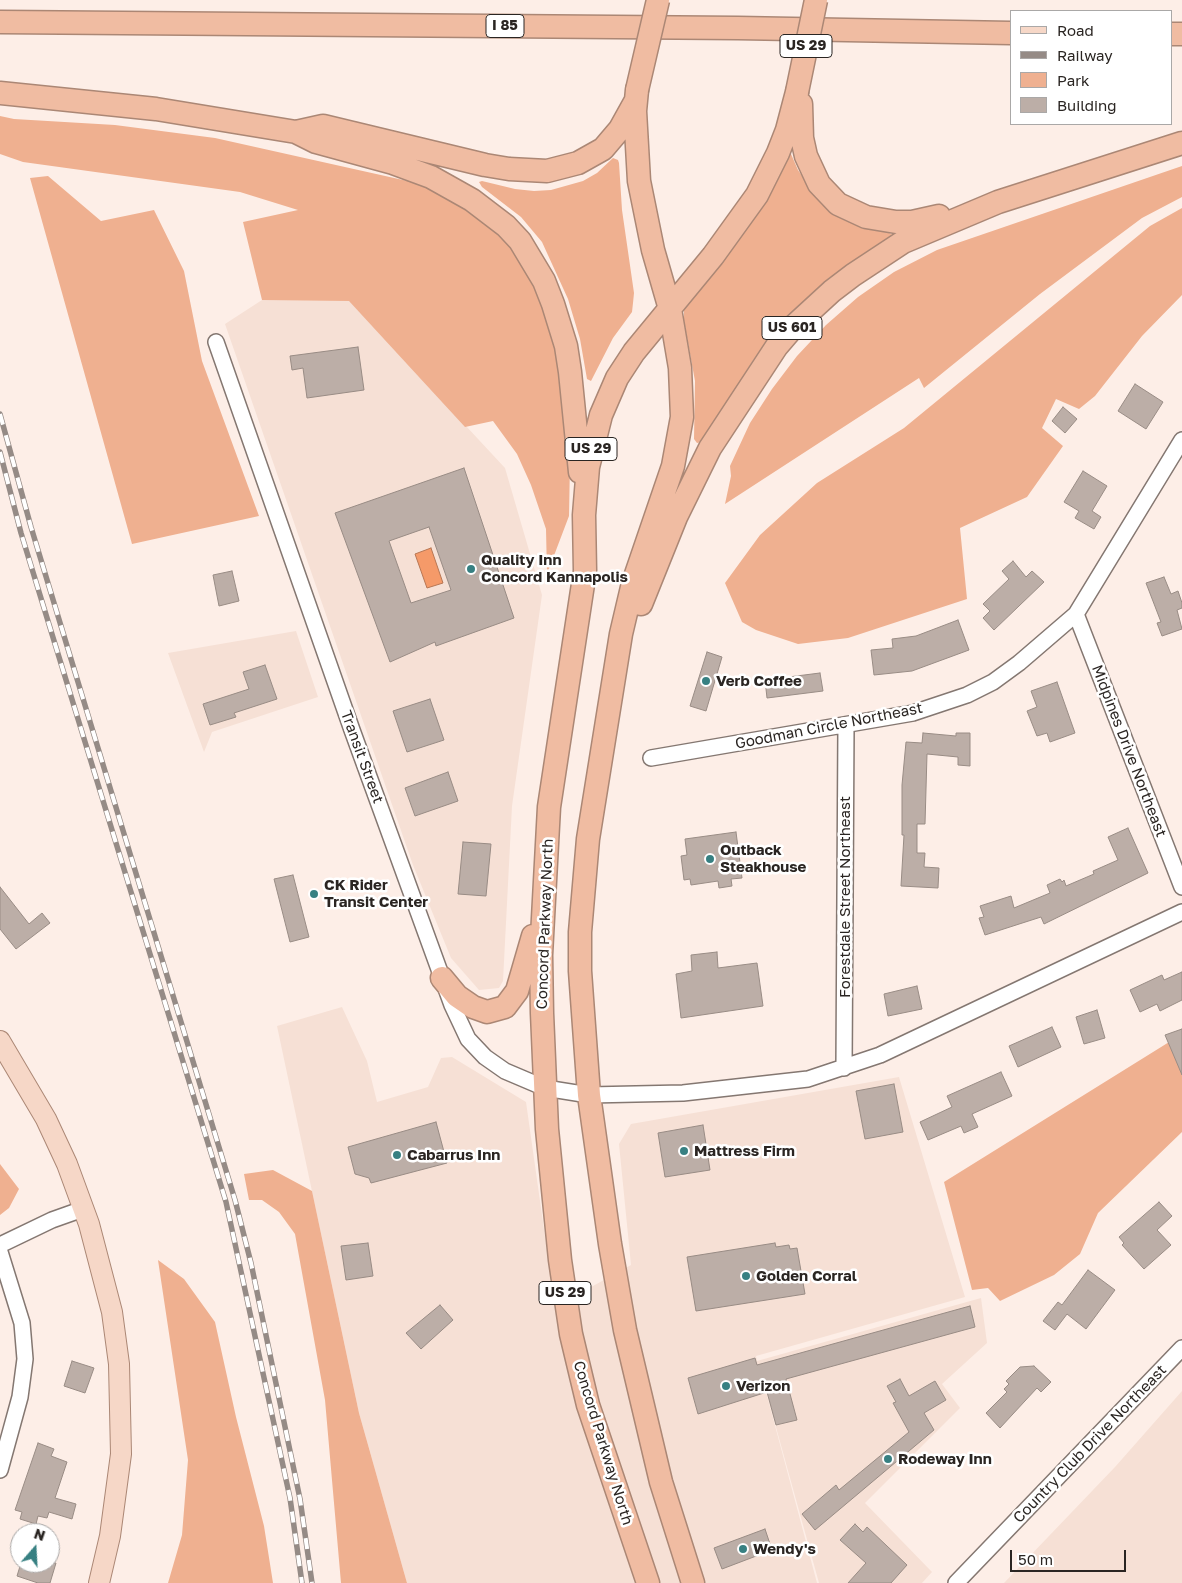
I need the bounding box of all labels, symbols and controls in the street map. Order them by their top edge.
legend [1010,10,1172,125]
road number: I 85 [486,15,524,38]
text: Road [1057,21,1094,39]
road number: US 29 [780,34,832,58]
text: Railway [1057,46,1113,64]
text: Park [1057,71,1089,89]
text: Building [1057,96,1117,114]
road number: US 601 [762,316,822,339]
road number: US 29 [565,438,617,460]
place label: Quality Inn Concord Kannapolis [481,551,628,586]
marker: Quality Inn Concord Kannapolis [465,563,477,575]
street label: Midpines Drive Northeast [1088,662,1170,840]
place label: Verb Coffee [716,672,802,690]
marker: Verb Coffee [700,675,712,687]
street label: Goodman Circle Northeast [734,699,924,753]
street label: Transit Street [337,708,387,806]
street label: Forestdale Street Northeast [836,796,854,998]
street label: Concord Parkway North [533,838,557,1010]
place label: Outback Steakhouse [720,841,806,876]
marker: Outback Steakhouse [704,853,716,865]
place label: CK Rider Transit Center [324,876,428,911]
marker: CK Rider Transit Center [308,888,320,900]
place label: Mattress Firm [694,1142,795,1160]
marker: Mattress Firm [678,1145,690,1157]
place label: Cabarrus Inn [407,1146,500,1164]
marker: Cabarrus Inn [391,1149,403,1161]
place label: Golden Corral [756,1267,857,1285]
marker: Golden Corral [740,1270,752,1282]
road number: US 29 [539,1282,591,1305]
street label: Concord Parkway North [569,1359,637,1527]
street label: Country Club Drive Northeast [1010,1361,1170,1527]
place label: Verizon [736,1377,790,1395]
marker: Verizon [720,1380,732,1392]
place label: Rodeway Inn [898,1450,992,1468]
marker: Rodeway Inn [882,1453,894,1465]
north arrow [10,1523,60,1573]
text: N [32,1525,48,1544]
place label: Wendy's [753,1540,816,1558]
scale bar [1012,1540,1128,1572]
marker: Wendy's [737,1543,749,1555]
text: 50 m [1018,1550,1053,1568]

